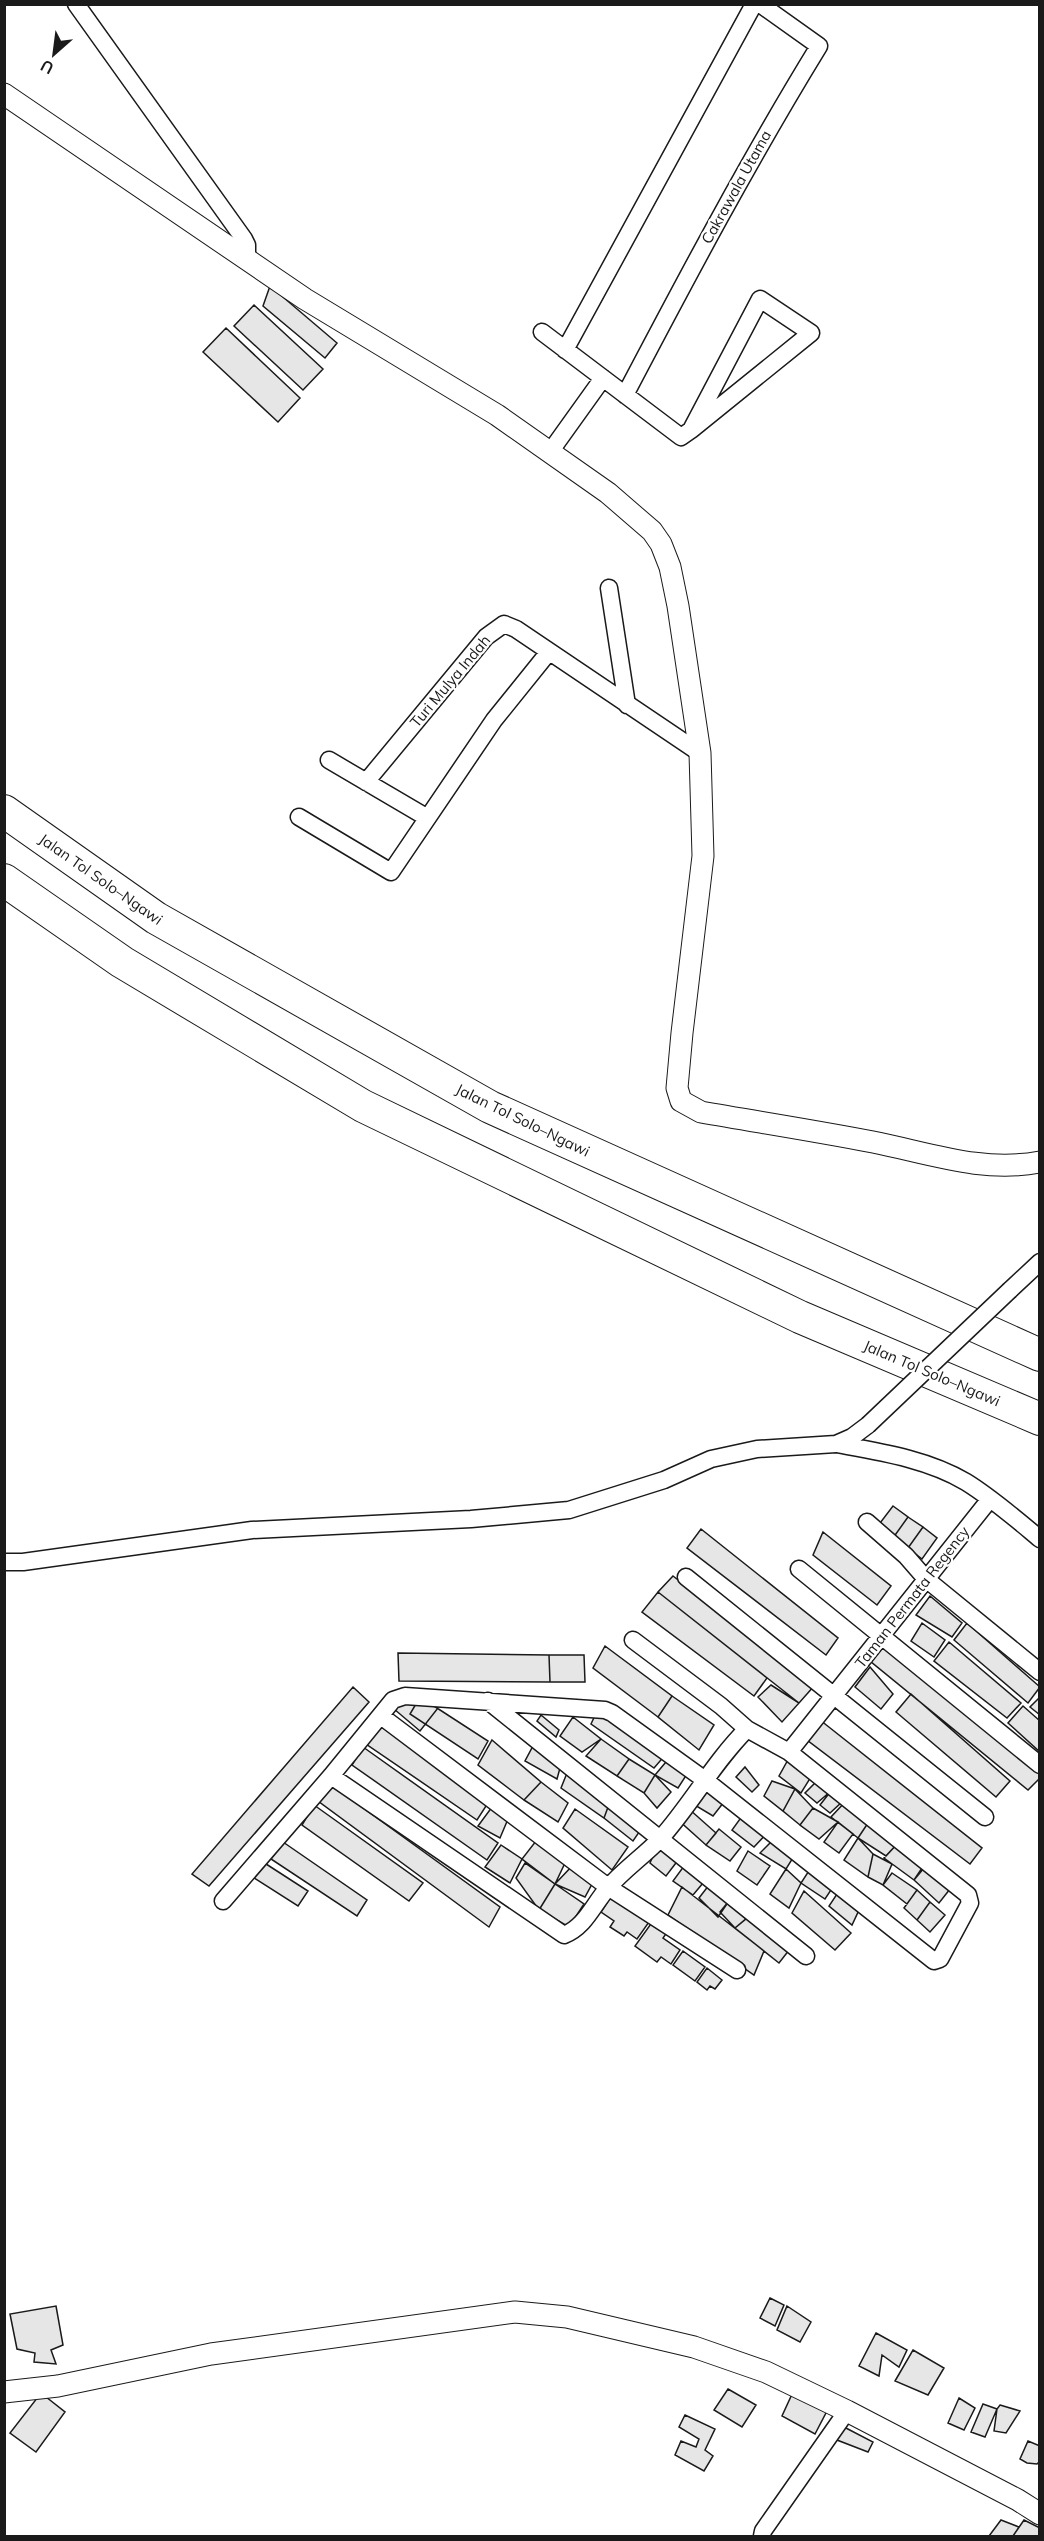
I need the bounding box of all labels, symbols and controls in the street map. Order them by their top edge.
north arrow [24,24,84,84]
text: U [37,56,57,79]
street label: Cakrawala Utama [697,127,775,247]
street label: Turi Mulya Indah [406,631,494,731]
street label: Jalan Tol Solo–Ngawi [35,829,167,929]
street label: Jalan Tol Solo–Ngawi [453,1079,593,1161]
street label: Jalan Tol Solo–Ngawi [861,1336,1003,1410]
street label: Taman Permata Regency [851,1522,973,1672]

